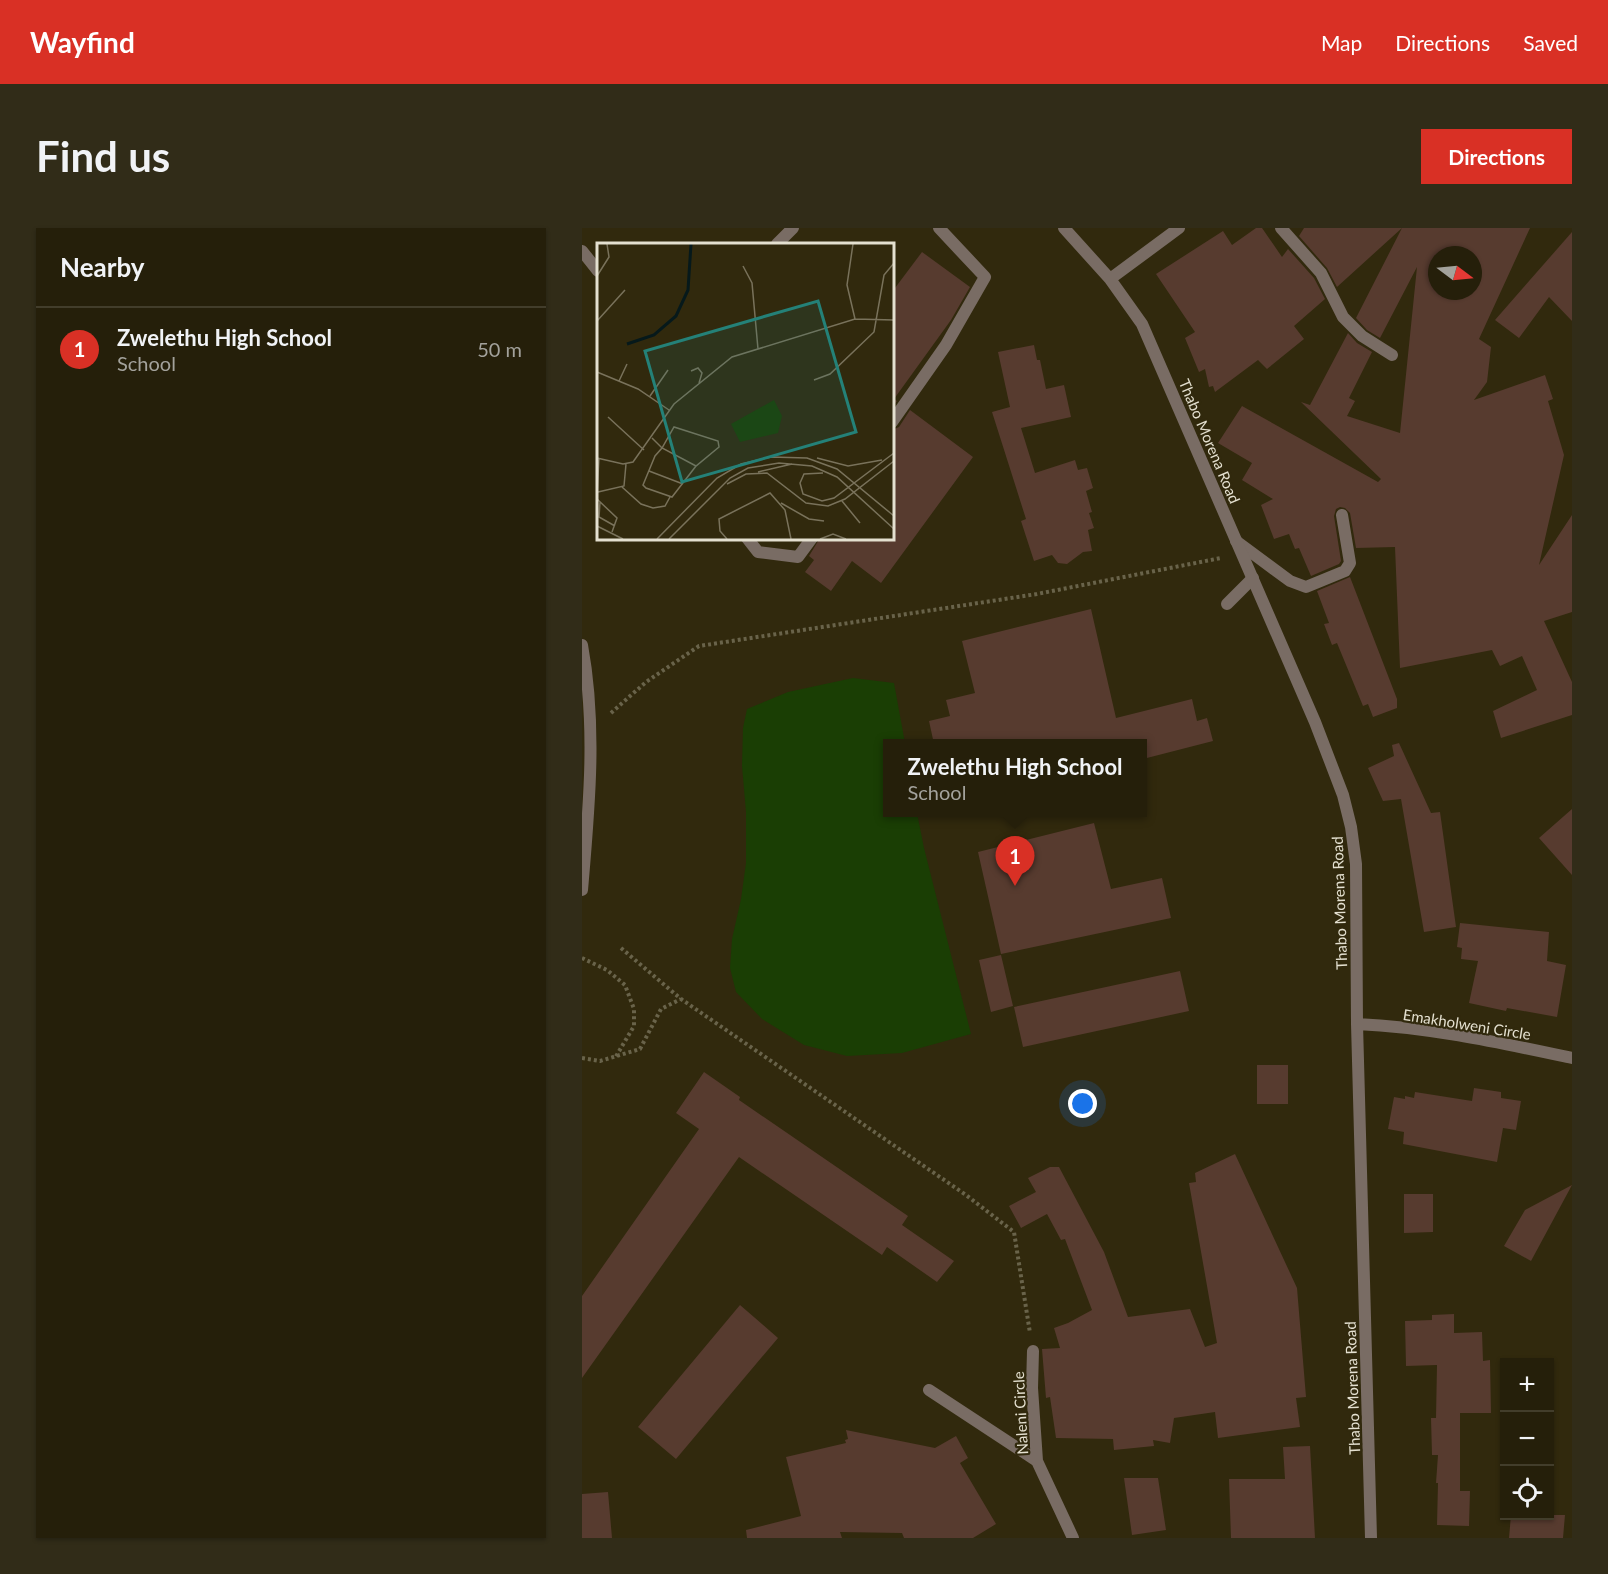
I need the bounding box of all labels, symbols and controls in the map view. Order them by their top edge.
text: Wayfind [30,25,135,59]
text: Map [1321,30,1362,55]
text: Directions [1395,30,1490,55]
text: Saved [1523,30,1578,55]
button: Directions [1421,129,1572,184]
text: Find us [36,131,170,181]
inset map [597,243,894,540]
north arrow [1428,246,1482,300]
text: Nearby [60,251,145,283]
text: Zwelethu High School [117,324,332,351]
text: 1 [74,337,85,361]
text: 50 m [477,337,522,361]
text: School [117,351,176,375]
street label: Thabo Morena Road [1176,376,1244,506]
popup [883,739,1147,817]
text: Zwelethu High School [907,753,1123,780]
text: School [907,780,966,804]
pin: 1 [996,836,1034,886]
street label: Thabo Morena Road [1328,836,1350,970]
street label: Emakholweni Circle [1402,1005,1532,1043]
your location [1068,1089,1097,1118]
street label: Thabo Morena Road [1341,1321,1363,1455]
map controls [1500,1358,1554,1520]
button: + [1500,1358,1554,1412]
street label: Naleni Circle [1009,1371,1031,1455]
button: − [1500,1412,1554,1466]
button: locate [1500,1466,1554,1520]

